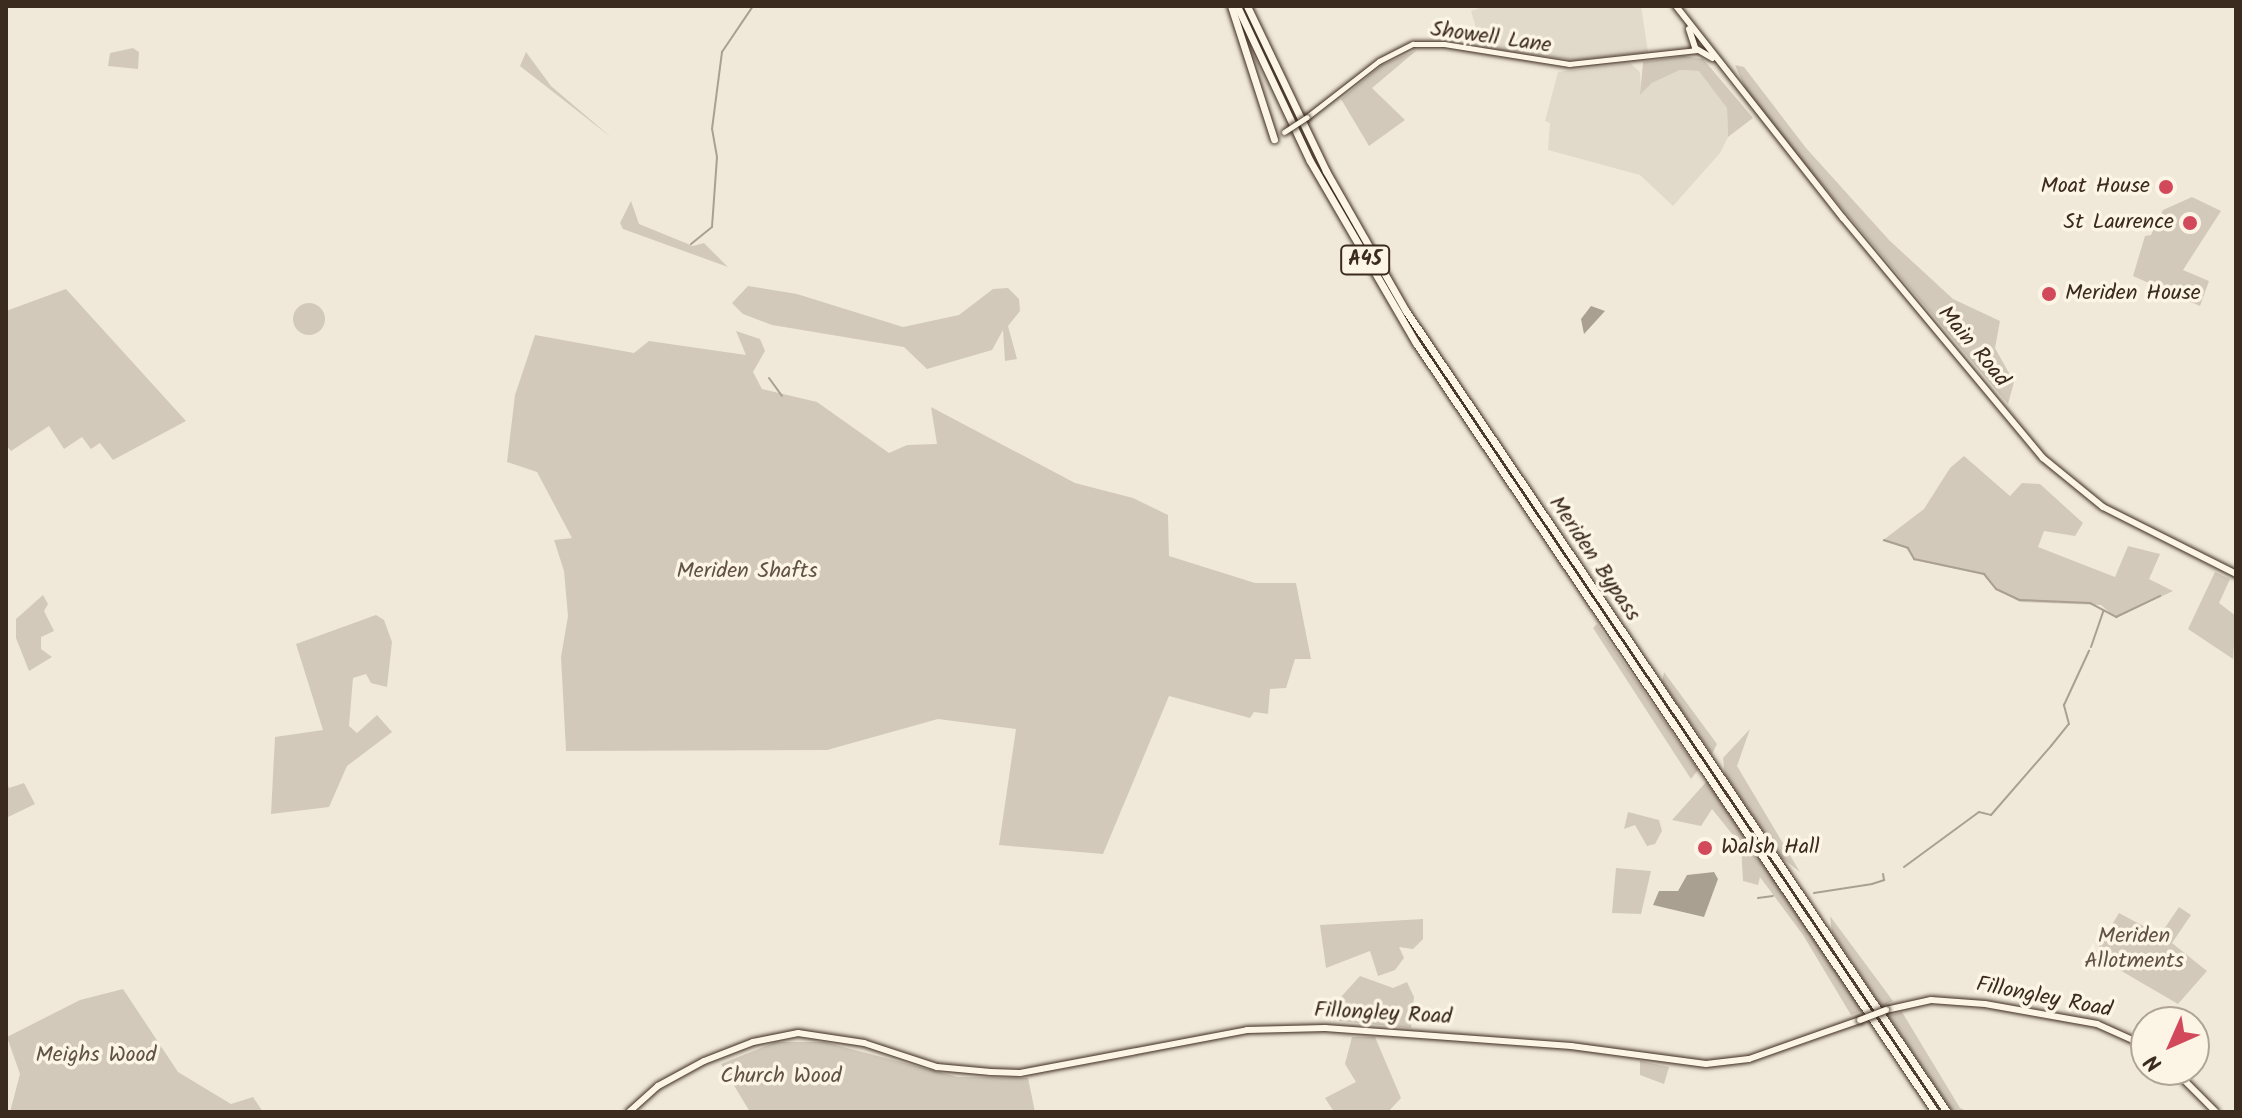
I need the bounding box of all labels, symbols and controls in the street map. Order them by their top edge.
street label: Showell Lane [1429,16,1553,60]
place label: Moat House [2040,174,2150,200]
marker: Moat House [2157,178,2175,196]
place label: St Laurence [2063,210,2174,236]
marker: St Laurence [2181,214,2199,232]
road number: A45 [1339,244,1391,276]
place label: Meriden House [2065,281,2201,307]
marker: Meriden House [2040,285,2058,303]
street label: Main Road [1932,301,2014,393]
street label: Meriden Bypass [1542,491,1646,627]
park label: Meriden Shafts [676,559,818,585]
place label: Walsh Hall [1721,835,1820,861]
marker: Walsh Hall [1696,839,1714,857]
park label: Meriden Allotments [2084,923,2184,974]
street label: Fillongley Road [1974,972,2114,1024]
street label: Fillongley Road [1313,997,1453,1031]
north arrow [2130,1006,2210,1086]
park label: Meighs Wood [35,1043,157,1069]
text: N [2137,1045,2171,1079]
park label: Church Wood [720,1064,842,1090]

